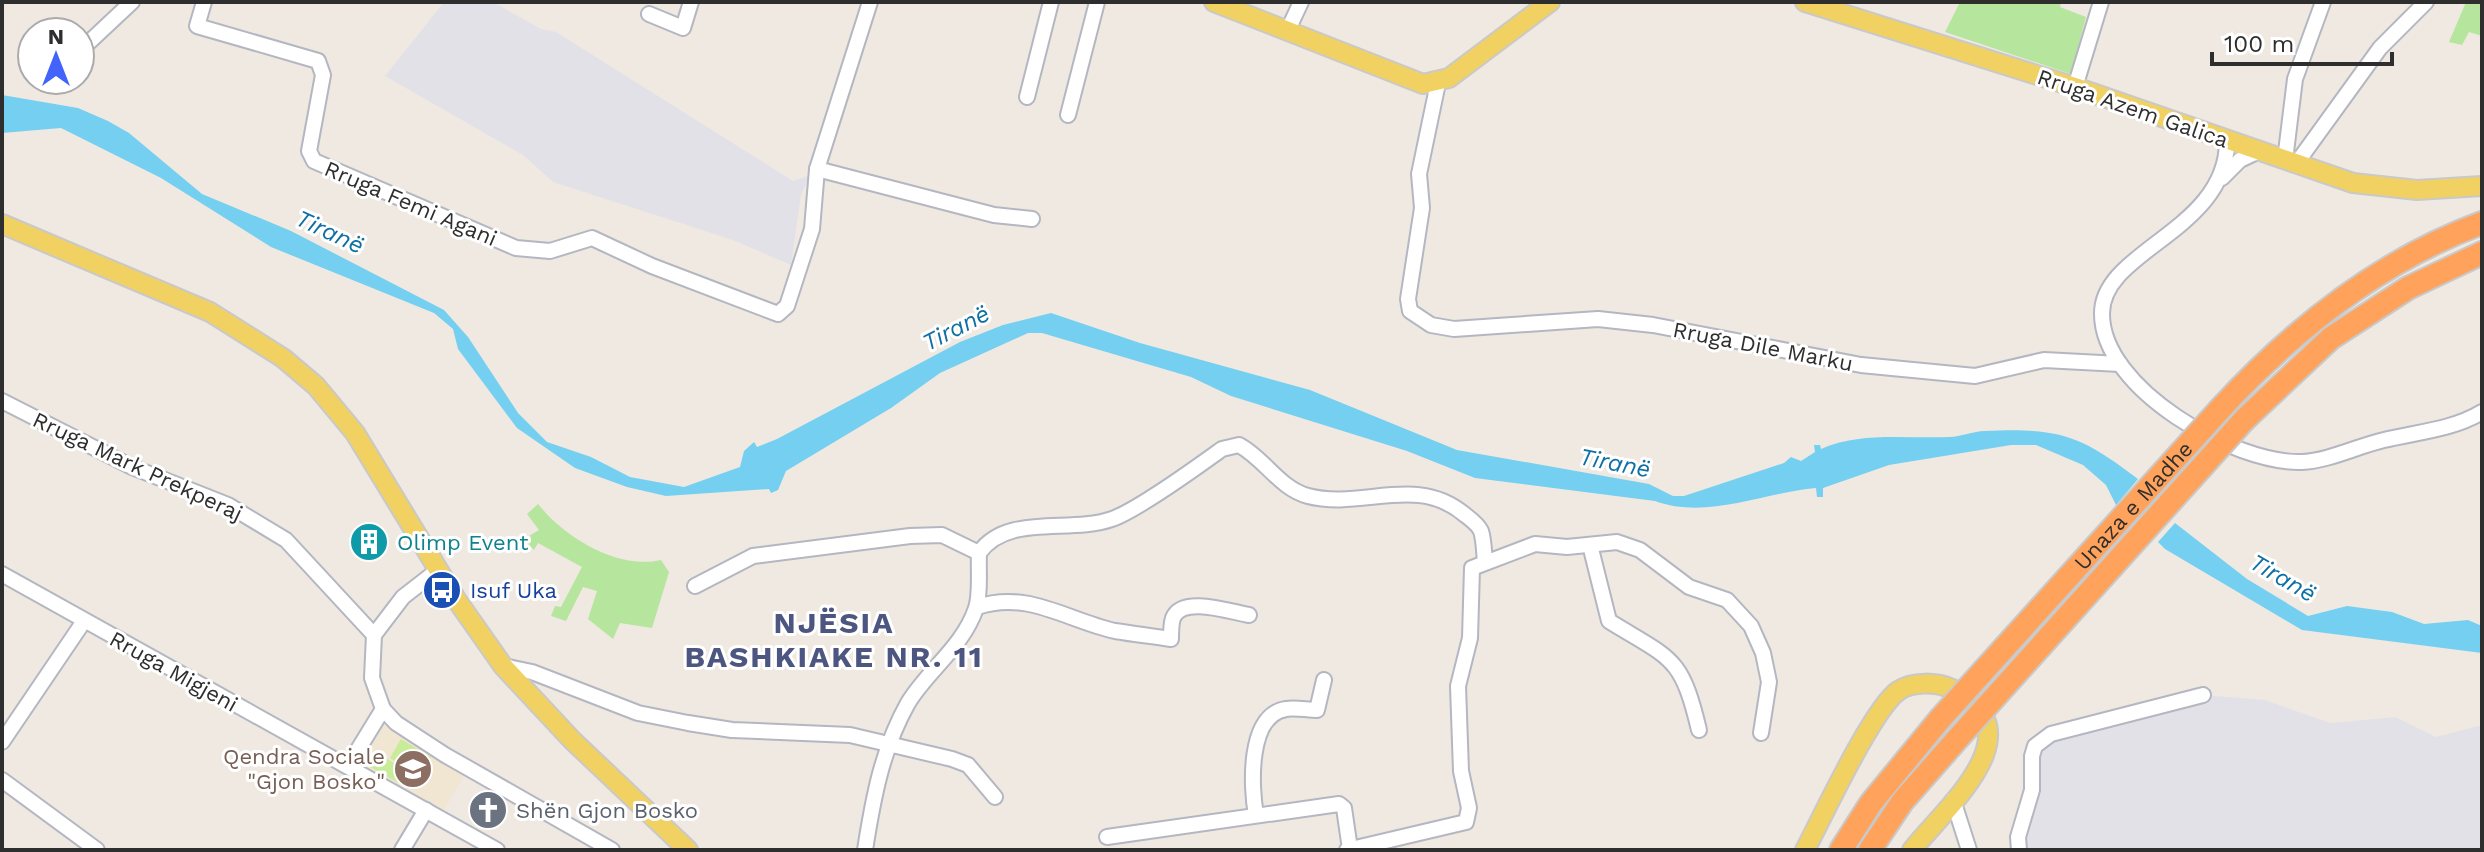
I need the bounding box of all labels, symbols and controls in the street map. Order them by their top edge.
north arrow [16,16,96,96]
scale bar [2212,16,2392,66]
text: N [48,24,64,49]
text: 100 m [2224,30,2294,58]
street label: Rruga Azem Galica [2034,64,2232,153]
street label: Rruga Femi Agani [321,156,501,251]
water label: Tiranë [292,204,368,260]
water label: Tiranë [918,299,994,357]
street label: Rruga Dile Marku [1671,317,1855,376]
street label: Rruga Mark Prekperaj [29,407,247,526]
street label: Unaza e Madhe [2069,436,2198,575]
water label: Tiranë [1577,442,1653,484]
building icon: Olimp Event [348,521,390,563]
place label: Olimp Event [397,530,528,555]
water label: Tiranë [2245,548,2321,608]
bus stop icon: Isuf Uka [421,569,463,611]
place label: Isuf Uka [470,578,557,603]
district label: NJËSIA BASHKIAKE NR. 11 [684,605,984,674]
street label: Rruga Migjeni [105,626,242,717]
place label: Qendra Sociale "Gjon Bosko" [223,744,385,794]
school or university icon: Qendra Sociale "Gjon Bosko" [392,748,434,790]
church icon: Shën Gjon Bosko [467,789,509,831]
place label: Shën Gjon Bosko [516,798,698,823]

